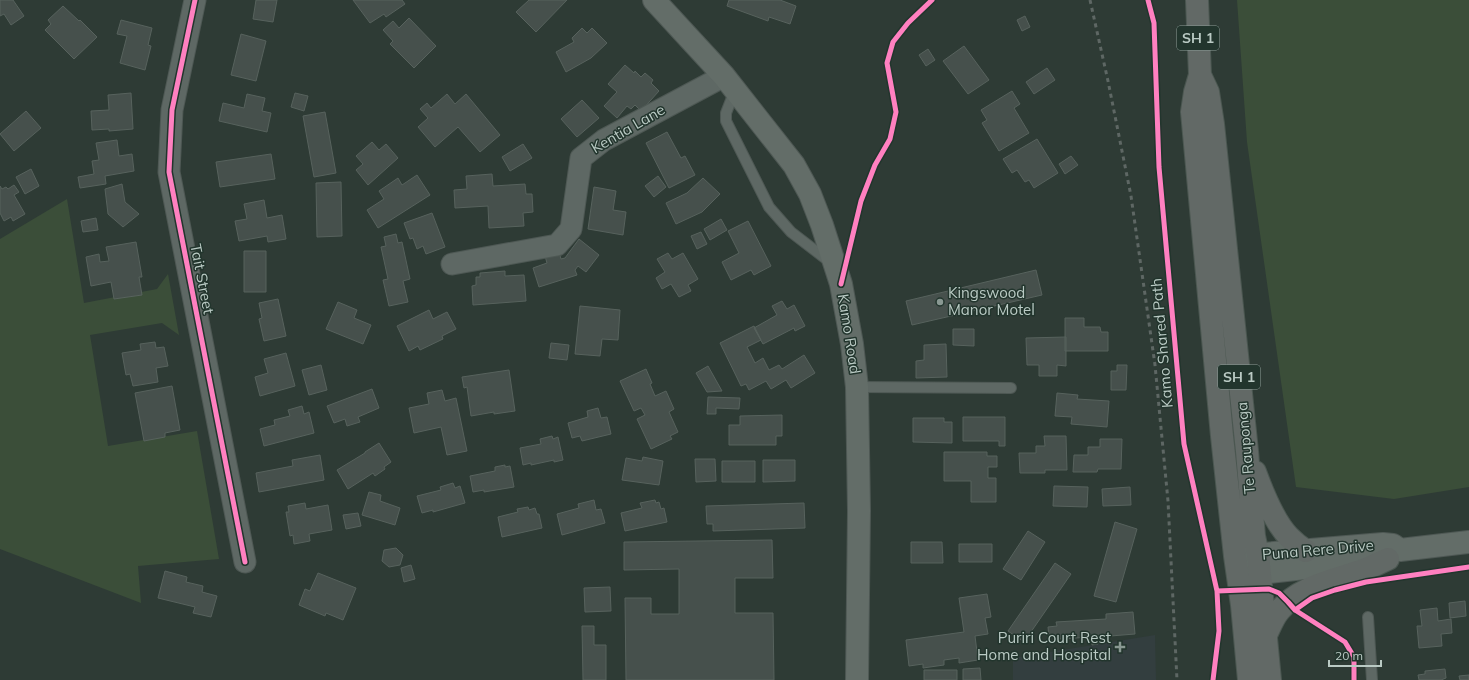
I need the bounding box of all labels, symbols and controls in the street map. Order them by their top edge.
road number: SH 1 [1177,26,1219,50]
street label: Kentia Lane [587,100,668,157]
street label: Tait Street [186,242,219,316]
street label: Kamo Shared Path [1146,277,1177,409]
place label: Kingswood Manor Motel [948,283,1035,319]
street label: Kamo Road [834,292,865,375]
marker: Kingswood Manor Motel [935,297,945,307]
road number: SH 1 [1218,365,1260,389]
street label: Te Rauponga [1232,401,1259,495]
street label: Puna Rere Drive [1261,535,1375,564]
place label: Puriri Court Rest Home and Hospital [977,628,1111,664]
marker: Puriri Court Rest Home and Hospital [1114,641,1126,653]
scale bar [1329,642,1381,668]
text: 20 m [1335,648,1363,663]

